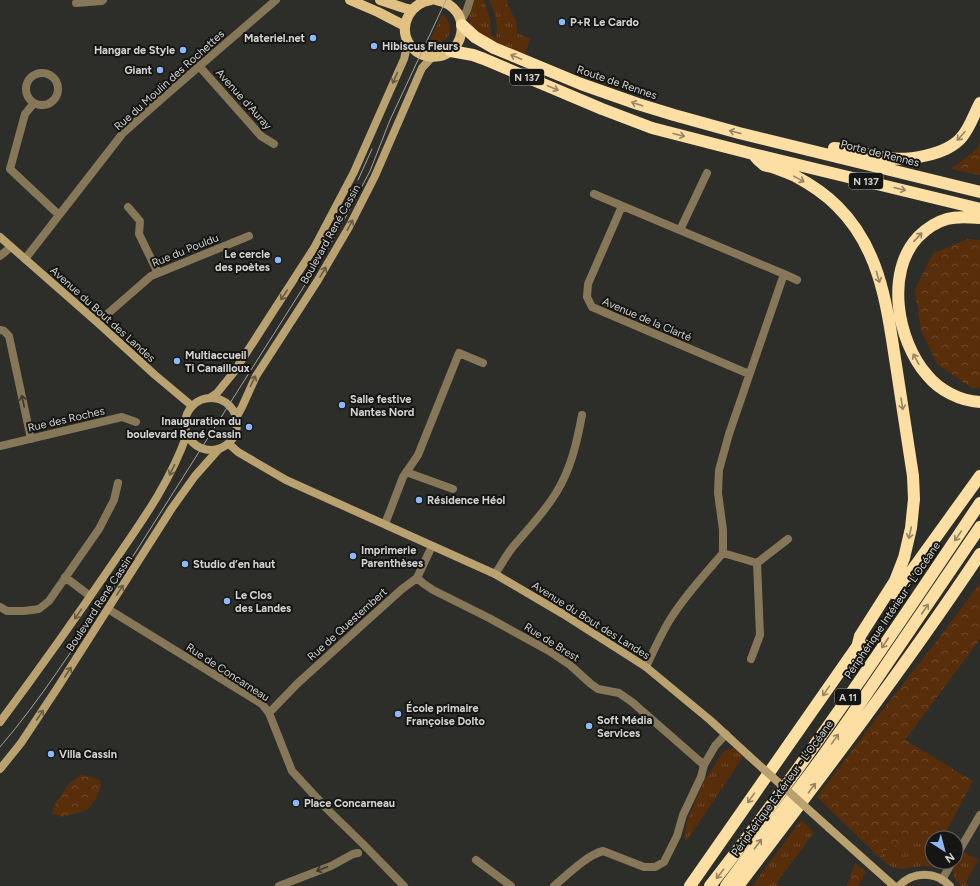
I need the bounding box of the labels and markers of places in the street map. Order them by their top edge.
place label: P+R Le Cardo [570,16,639,29]
marker: P+R Le Cardo [557,17,567,27]
place label: Materiel.net [244,32,306,45]
marker: Materiel.net [308,33,318,43]
place label: Hibiscus Fleurs [382,40,458,53]
marker: Hibiscus Fleurs [369,41,379,51]
place label: Hangar de Style [94,44,175,57]
marker: Hangar de Style [178,45,188,55]
place label: Giant [124,64,153,77]
marker: Giant [155,65,165,75]
place label: Le cercle des poètes [215,248,270,274]
marker: Le cercle des poètes [273,255,283,265]
place label: Multiaccueil Ti Canailloux [185,349,250,375]
marker: Multiaccueil Ti Canailloux [172,356,182,366]
place label: Salle festive Nantes Nord [350,393,414,419]
marker: Salle festive Nantes Nord [337,400,347,410]
place label: Inauguration du boulevard René Cassin [127,415,241,441]
marker: Inauguration du boulevard René Cassin [244,422,254,432]
place label: Résidence Héol [427,494,506,507]
marker: Résidence Héol [414,495,424,505]
place label: Imprimerie Parenthèses [361,544,423,570]
marker: Imprimerie Parenthèses [348,551,358,561]
place label: Studio d’en haut [193,558,276,571]
marker: Studio d’en haut [180,559,190,569]
place label: Le Clos des Landes [235,589,291,615]
marker: Le Clos des Landes [222,596,232,606]
place label: École primaire Françoise Dolto [406,701,486,728]
marker: École primaire Françoise Dolto [393,709,403,719]
place label: Soft Média Services [597,714,652,740]
marker: Soft Média Services [584,721,594,731]
place label: Villa Cassin [59,748,117,761]
marker: Villa Cassin [46,749,56,759]
place label: Place Concarneau [304,797,395,810]
marker: Place Concarneau [291,798,301,808]

